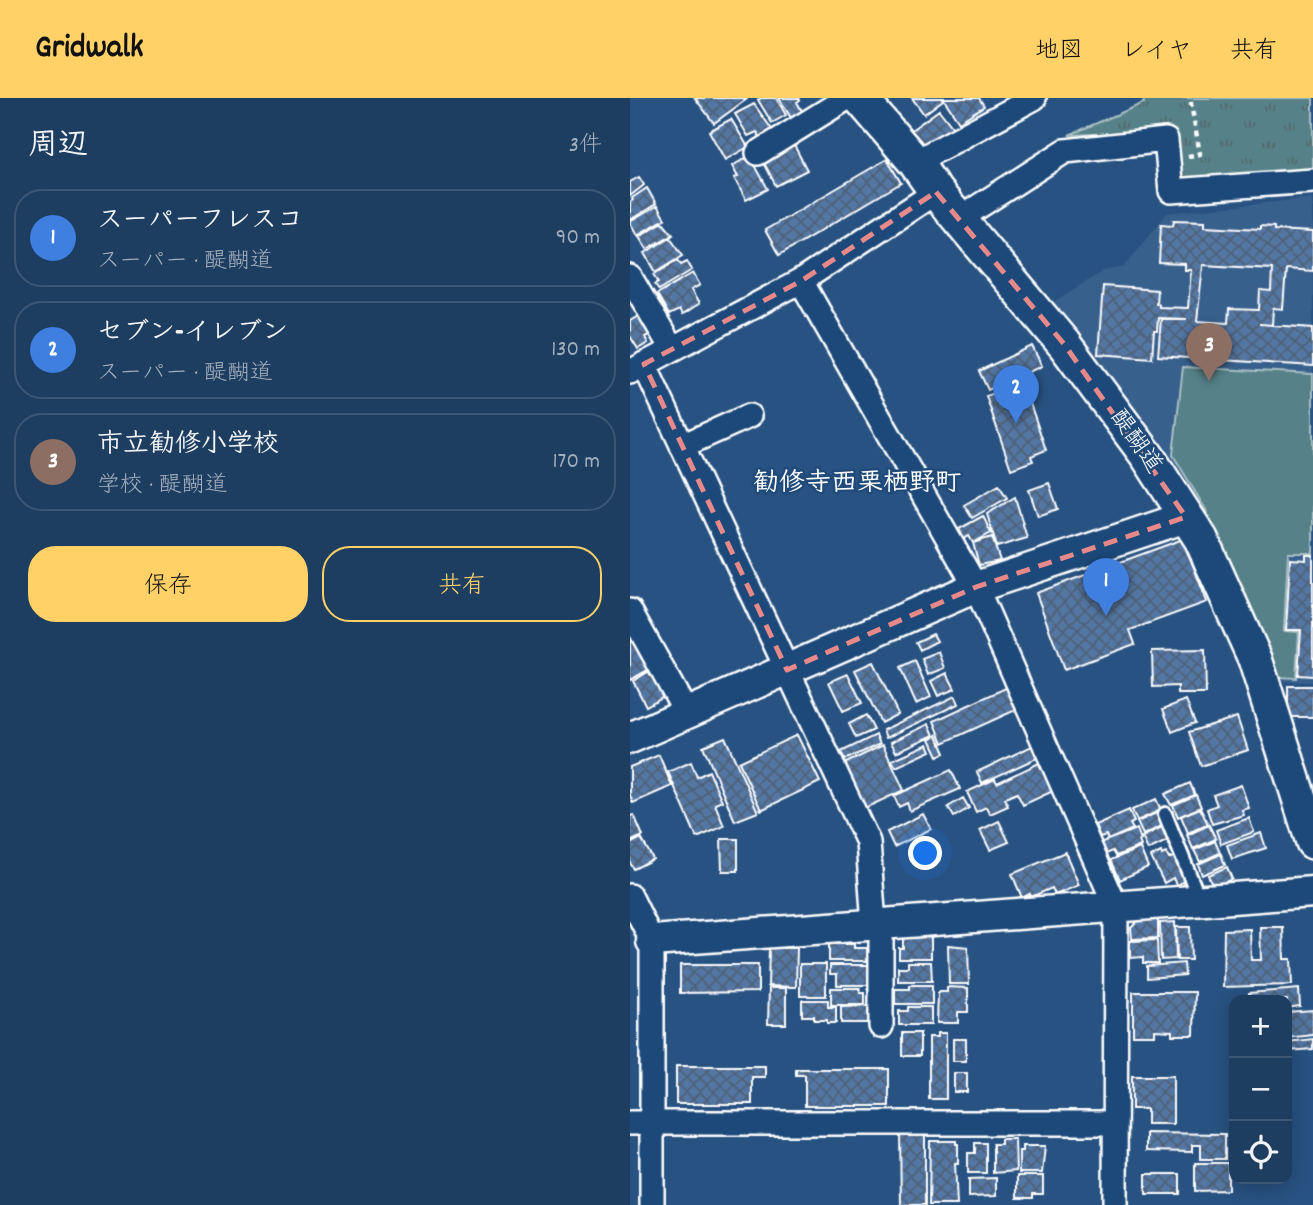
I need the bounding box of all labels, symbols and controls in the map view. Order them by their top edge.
text: Gridwalk [35,26,144,73]
text: 地図 [1035,35,1083,69]
text: レイヤ [1121,35,1192,69]
text: 共有 [1230,35,1278,69]
text: 周辺 [28,126,88,169]
text: 3件 [569,130,602,163]
text: スーパーフレスコ [97,203,303,240]
text: 1 [50,222,56,255]
text: 90 m [556,222,600,255]
text: スーパー · 醍醐道 [97,246,273,279]
text: セブン-イレブン [97,315,288,352]
pin: 3 [1186,323,1232,381]
text: 2 [48,334,58,367]
text: 130 m [551,334,600,367]
text: スーパー · 醍醐道 [97,358,273,391]
pin: 2 [993,365,1039,423]
street label: 醍醐道 [1100,403,1170,481]
text: 市立勧修小学校 [97,427,279,464]
text: 3 [48,446,58,479]
text: 170 m [553,446,600,479]
district label: 勧修寺西栗栖野町 [753,466,961,503]
text: 学校 · 醍醐道 [97,470,228,503]
button: 保存 [28,546,308,622]
button: 共有 [322,546,602,622]
pin: 1 [1083,558,1129,616]
your location [908,836,942,870]
map controls [1229,995,1292,1184]
button: + [1229,995,1292,1058]
button: − [1229,1058,1292,1121]
button: locate [1229,1121,1292,1184]

